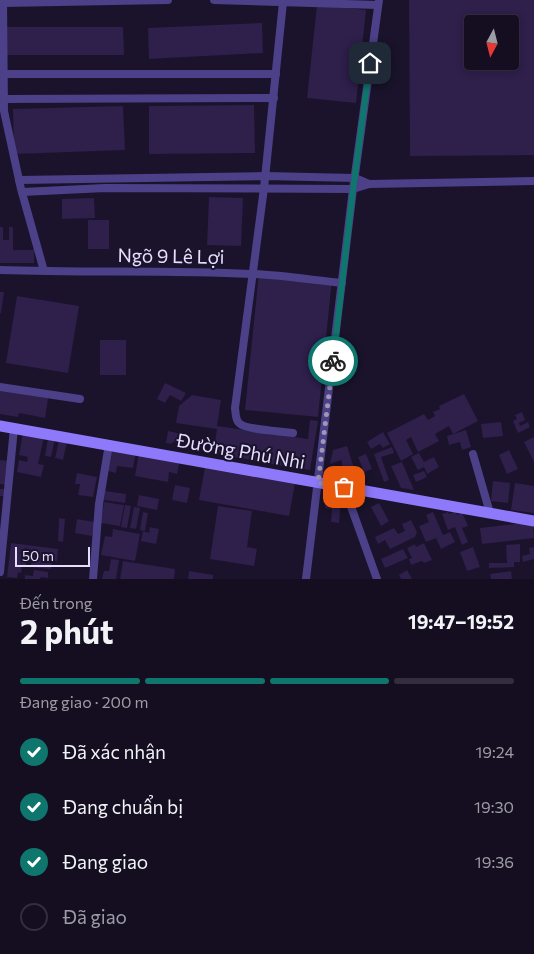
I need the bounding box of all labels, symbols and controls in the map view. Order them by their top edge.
north arrow [464,15,519,70]
map controls [464,15,519,70]
pin [349,42,391,84]
icon: home [356,49,384,77]
street label: Ngõ 9 Lê Lợi [117,243,225,268]
courier [308,336,358,386]
icon: bike [319,347,347,375]
street label: Đường Phú Nhi [174,428,307,473]
pin [323,466,365,508]
icon: bag [330,473,358,501]
scale bar [15,544,90,567]
text: 50 m [22,547,54,564]
text: Đến trong [20,593,93,612]
text: 19:47–19:52 [408,610,514,633]
text: 2 phút [20,611,114,651]
text: Đang giao · 200 m [20,692,148,711]
icon: check [20,738,48,766]
text: Đã xác nhận [63,740,166,763]
text: 19:24 [475,742,514,761]
icon: check [20,793,48,821]
text: Đang chuẩn bị [63,795,183,818]
text: 19:30 [474,797,514,816]
icon: check [20,848,48,876]
text: Đang giao [63,850,148,873]
text: 19:36 [475,852,514,871]
text: Đã giao [63,905,127,928]

